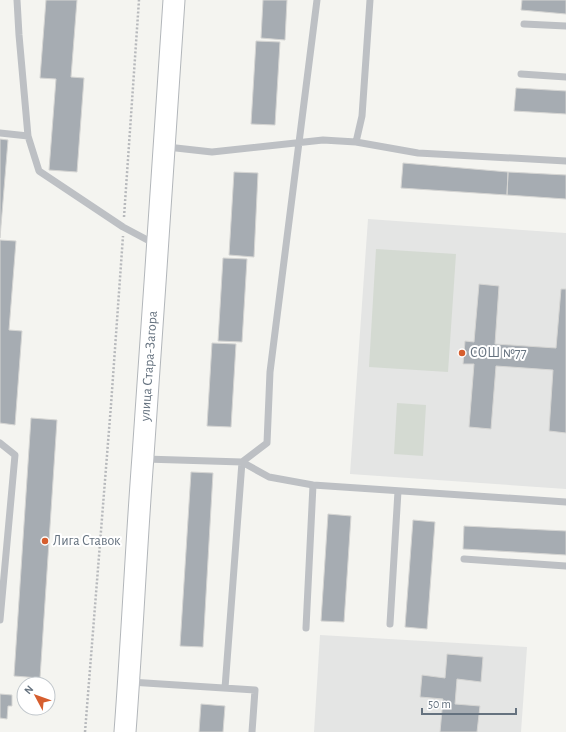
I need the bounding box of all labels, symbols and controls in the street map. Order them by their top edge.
street label: улица Стара-Загора [138,310,160,423]
place label: СОШ №77 [470,346,527,360]
marker: СОШ №77 [457,348,467,358]
place label: Лига Ставок [53,534,121,548]
marker: Лига Ставок [40,536,50,546]
north arrow [16,676,56,716]
text: N [22,683,35,696]
scale bar [422,690,516,716]
text: 50 m [428,698,451,710]

